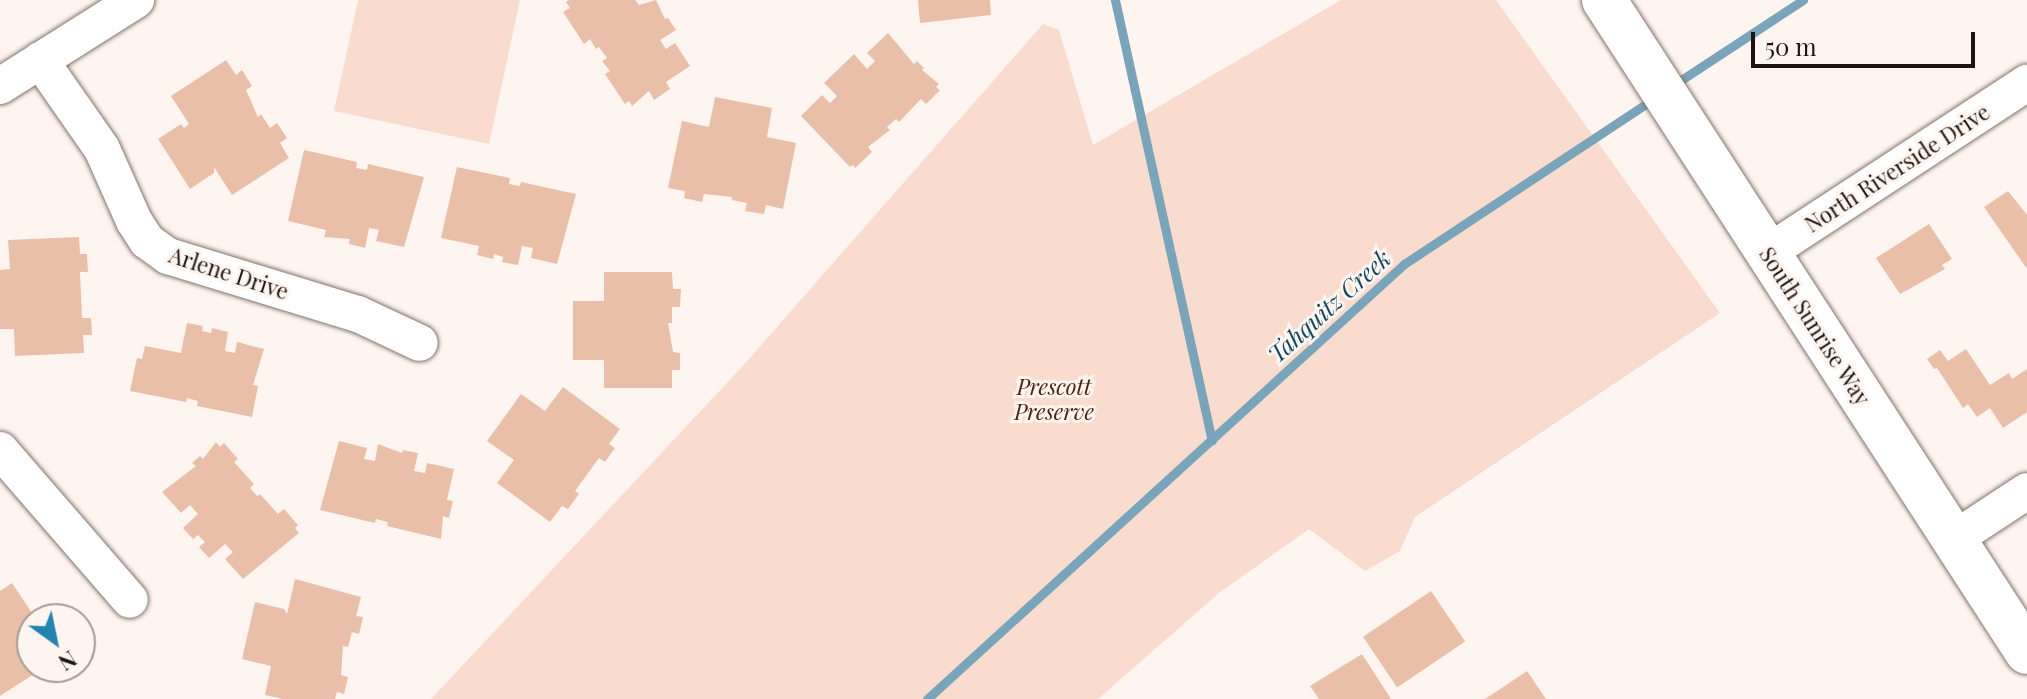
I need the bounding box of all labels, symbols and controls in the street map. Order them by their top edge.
scale bar [1755,16,1979,66]
text: 50 m [1765,30,1817,62]
street label: North Riverside Drive [1800,98,1994,238]
street label: Arlene Drive [166,241,292,305]
street label: South Sunrise Way [1754,242,1876,410]
water label: Tahquitz Creek [1262,243,1396,369]
park label: Prescott Preserve [1014,373,1094,424]
north arrow [16,603,96,683]
text: N [53,645,83,678]

